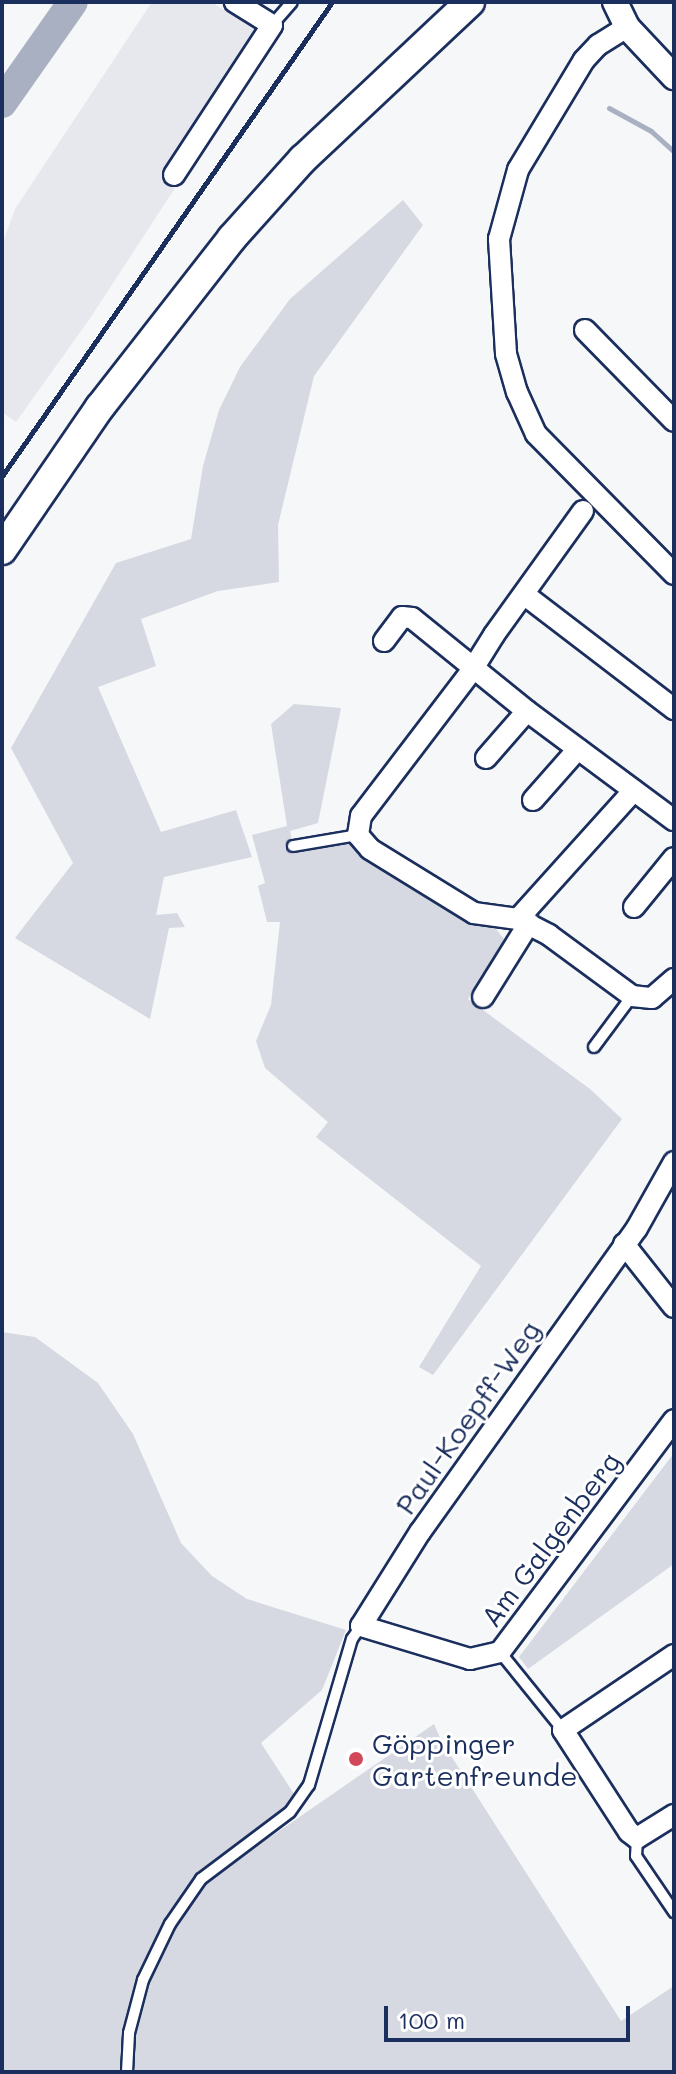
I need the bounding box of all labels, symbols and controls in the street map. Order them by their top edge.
street label: Paul-Koepff-Weg [388,1314,546,1520]
street label: Am Galgenberg [473,1445,627,1633]
place label: Göppinger Gartenfreunde [372,1726,578,1792]
marker: Göppinger Gartenfreunde [347,1750,365,1768]
scale bar [388,1990,634,2040]
text: 100 m [398,2004,465,2035]

